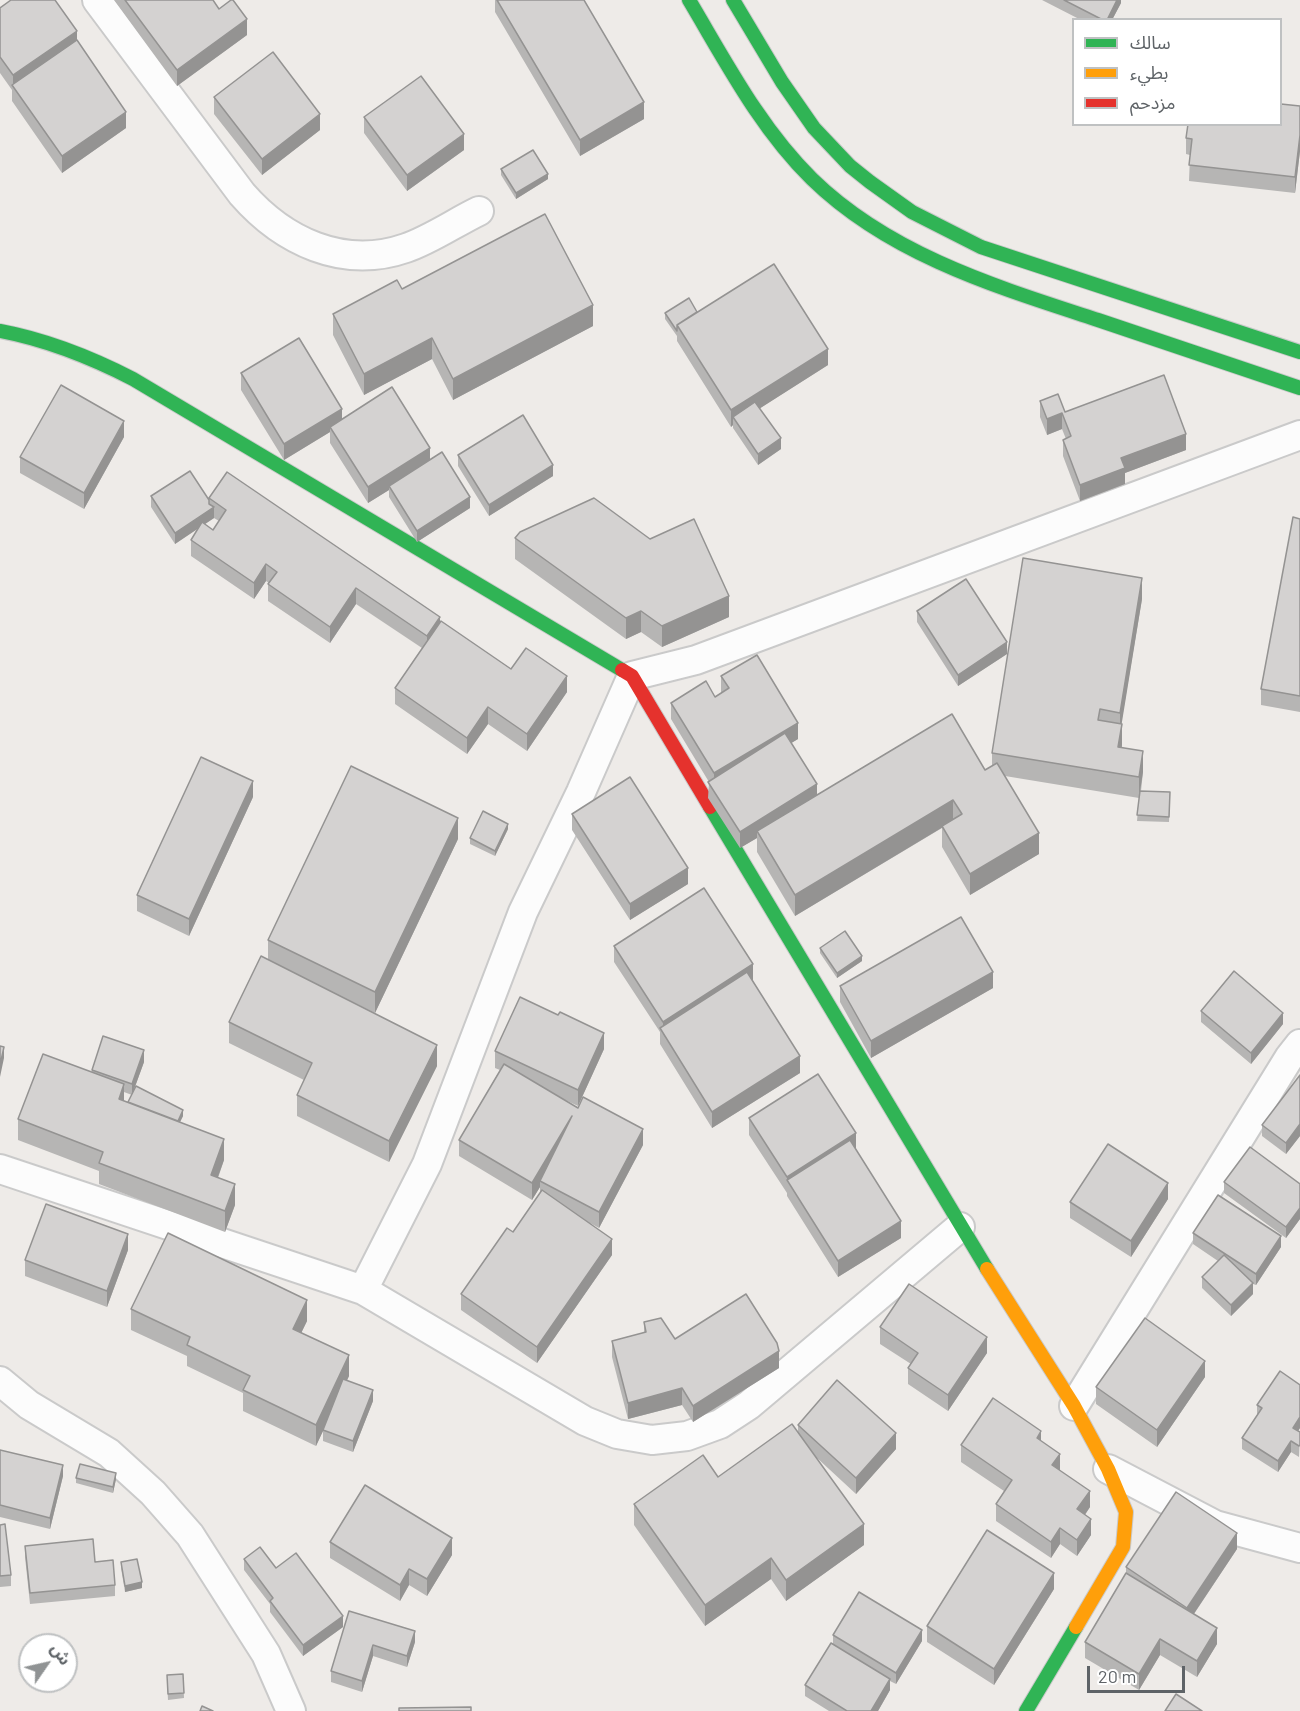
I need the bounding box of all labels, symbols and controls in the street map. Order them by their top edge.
legend [1072,18,1282,126]
text: سالك [1130,31,1171,53]
text: بطيء [1130,61,1168,83]
text: مزدحم [1130,91,1175,113]
north arrow [18,1633,78,1693]
text: ش [48,1639,76,1668]
scale bar [1090,1654,1188,1692]
text: 20 m [1098,1665,1136,1687]

